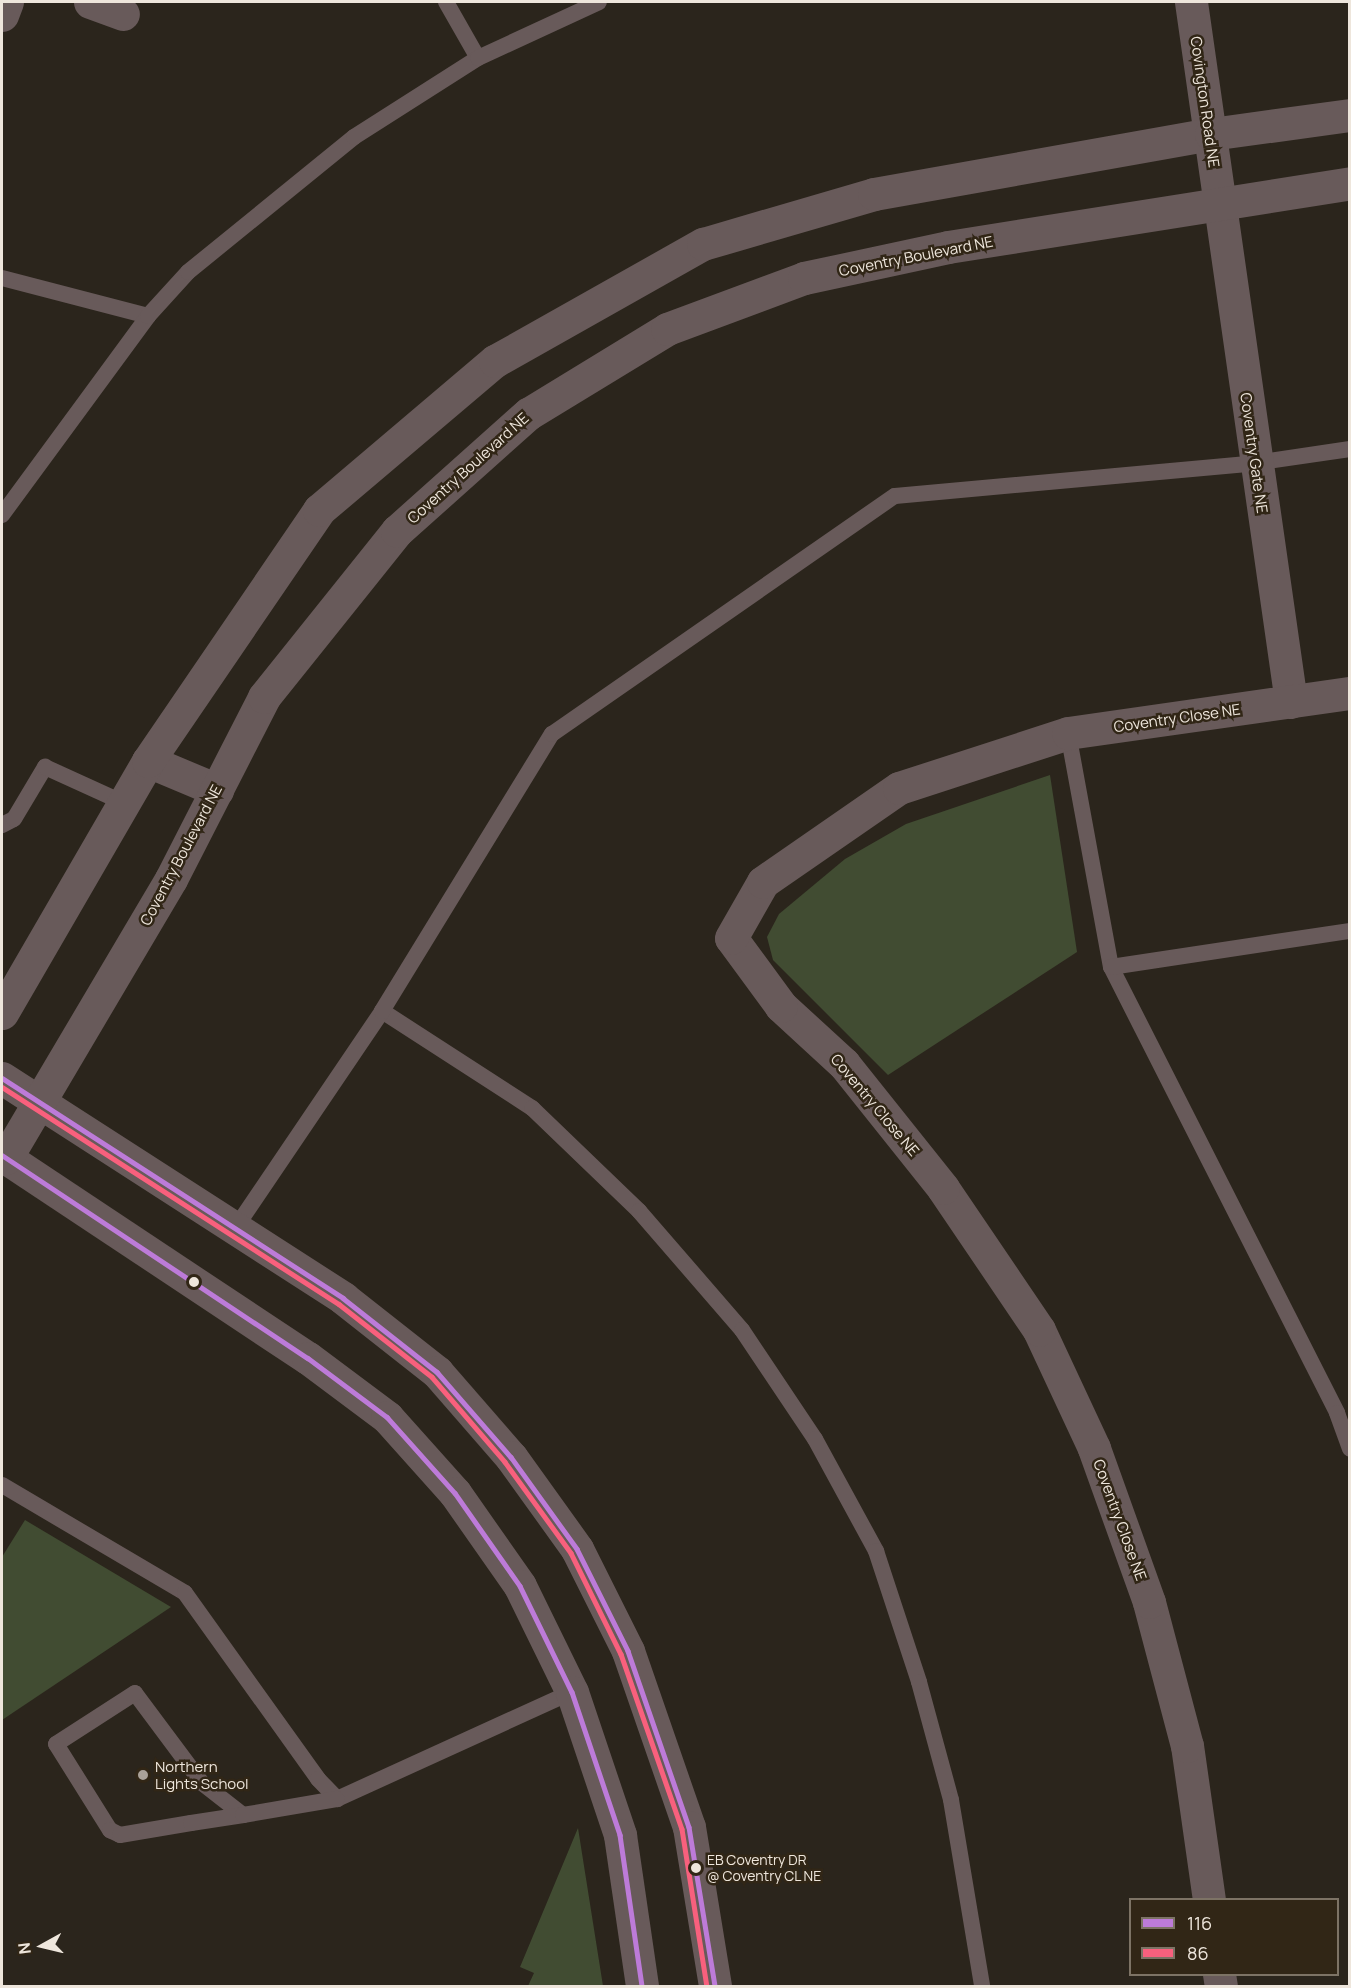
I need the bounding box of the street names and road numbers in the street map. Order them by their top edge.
street label: Covington Road NE [1187,35,1223,169]
street label: Coventry Boulevard NE [837,232,995,280]
street label: Coventry Gate NE [1237,392,1271,514]
street label: Coventry Boulevard NE [404,409,532,527]
street label: Coventry Close NE [1112,700,1242,736]
street label: Coventry Boulevard NE [136,782,226,928]
street label: Coventry Close NE [827,1050,923,1160]
street label: Coventry Close NE [1090,1457,1150,1583]

